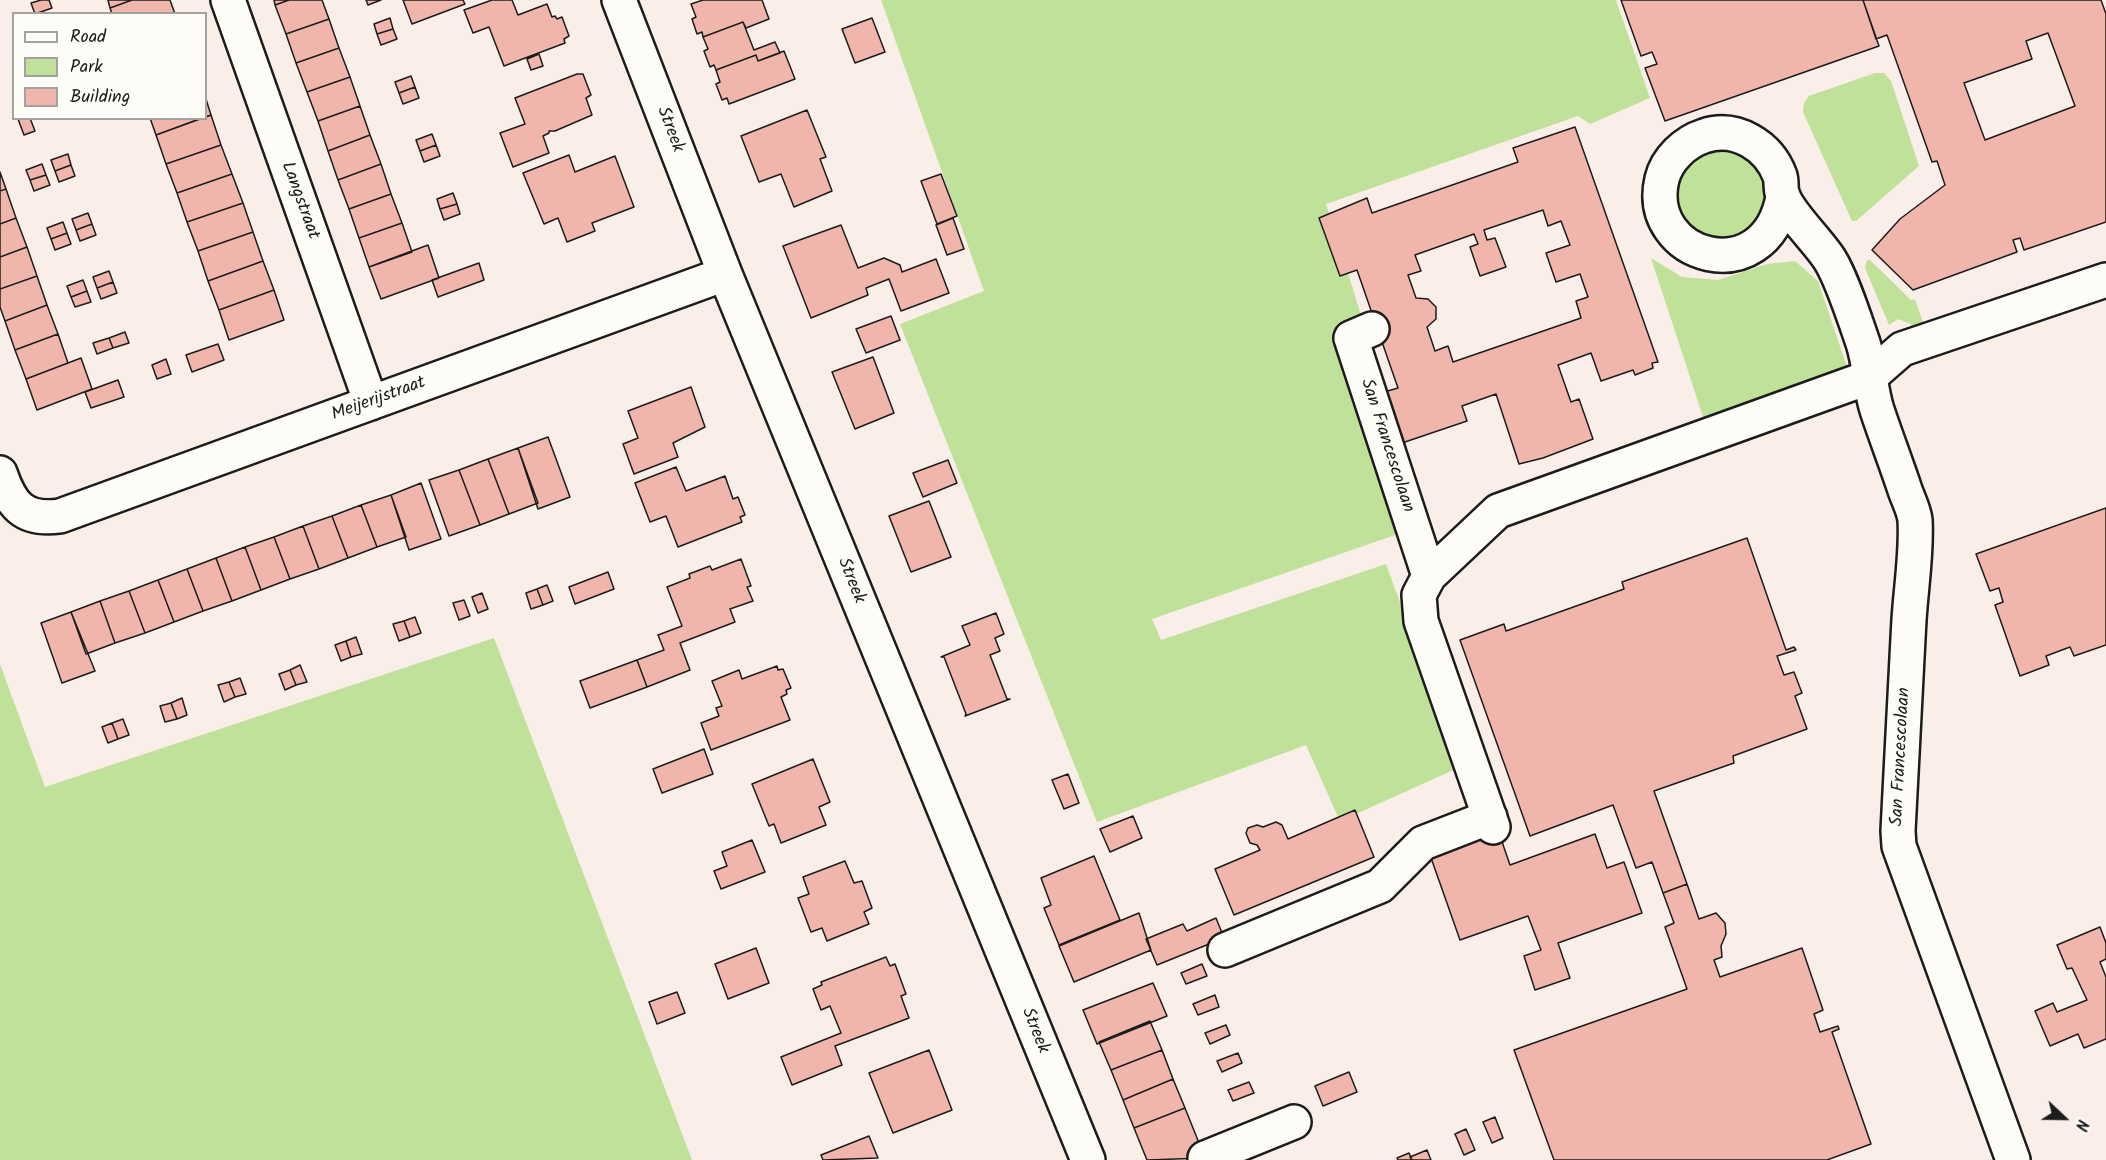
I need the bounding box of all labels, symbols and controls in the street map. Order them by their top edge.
legend [12,12,207,120]
text: Road [70,23,106,52]
text: Park [70,53,103,82]
text: Building [70,83,130,112]
street label: Streek [650,104,688,156]
street label: Langstraat [275,159,323,243]
street label: Meijerijstraat [329,373,429,427]
street label: San Francescolaan [1354,377,1418,515]
street label: Streek [831,555,869,607]
street label: San Francescolaan [1888,687,1916,827]
street label: Streek [1015,1005,1053,1057]
north arrow [2034,1088,2094,1148]
text: N [2068,1116,2095,1134]

